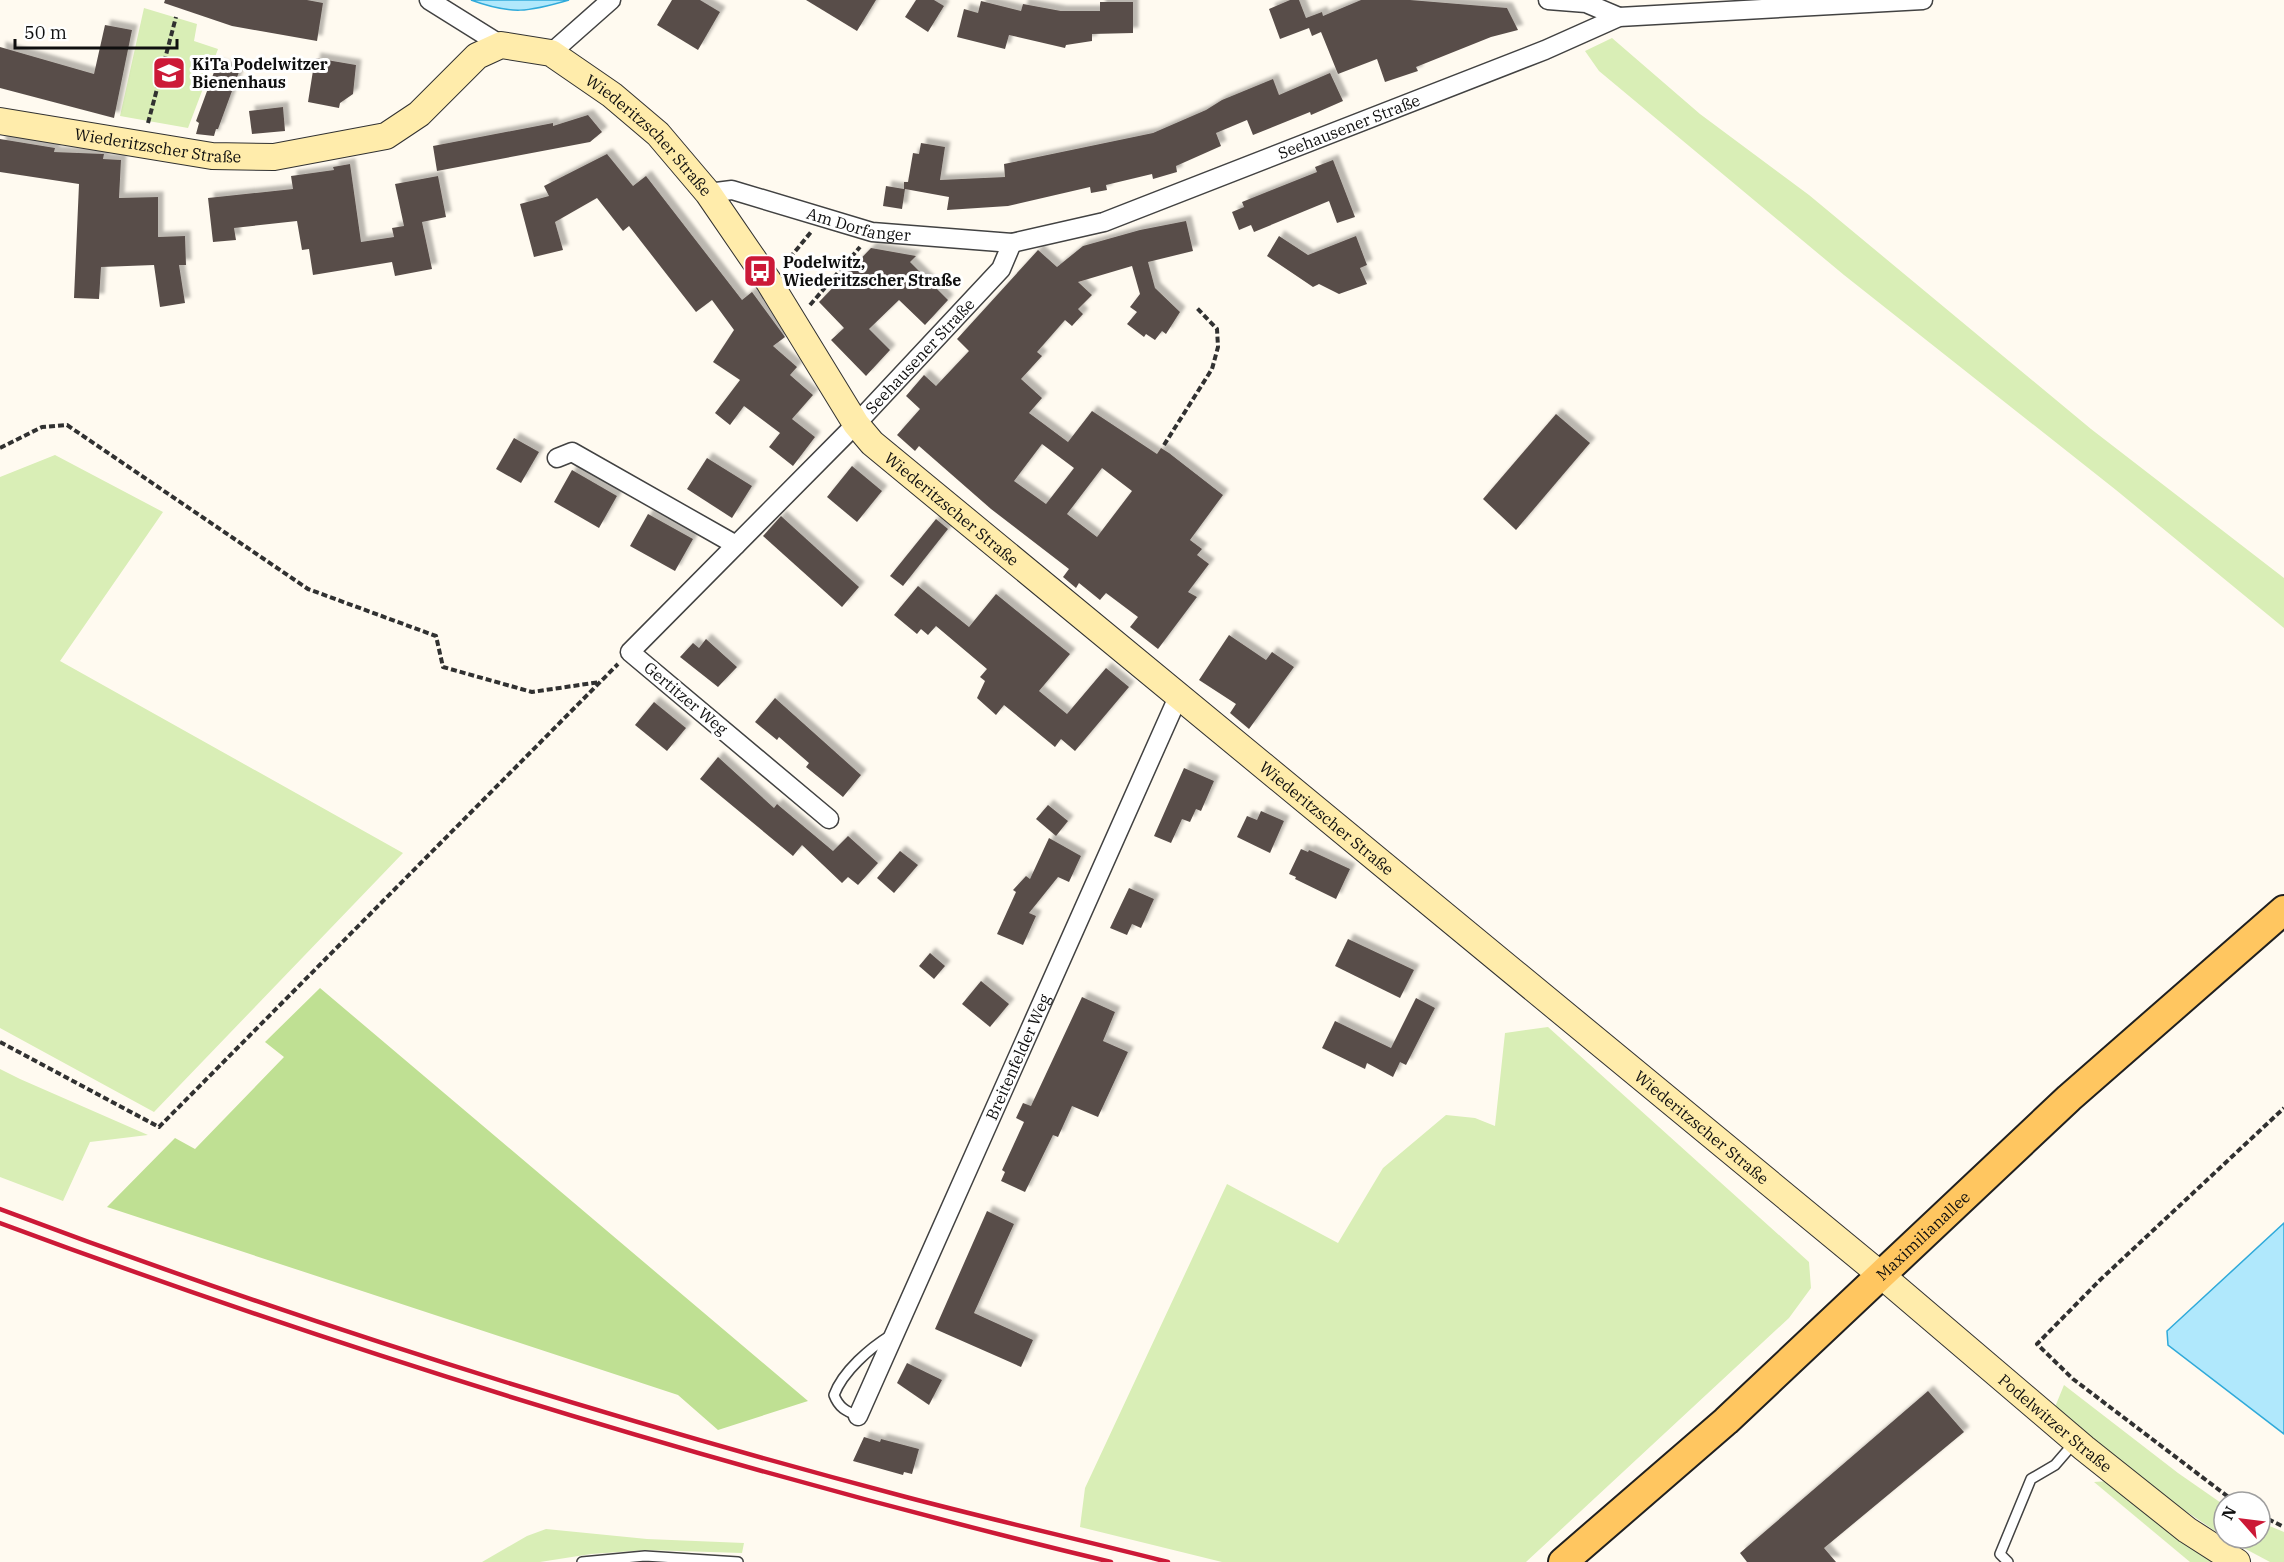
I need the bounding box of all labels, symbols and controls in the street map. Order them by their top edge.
scale bar [15,12,177,50]
text: 50 m [24,21,67,44]
place label: KiTa Podelwitzer Bienenhaus [192,54,328,92]
school or university icon: KiTa Podelwitzer Bienenhaus [151,55,187,91]
street label: Wiederitzscher Straße [582,70,716,200]
street label: Seehausener Straße [1275,90,1423,163]
street label: Wiederitzscher Straße [73,123,241,166]
street label: Am Dorfanger [804,203,911,245]
place label: Podelwitz, Wiederitzscher Straße [783,252,961,290]
bus stop icon: Podelwitz, Wiederitzscher Straße [742,253,778,289]
street label: Seehausener Straße [861,294,979,418]
street label: Wiederitzscher Straße [881,448,1023,570]
street label: Gertitzer Weg [640,657,732,739]
street label: Wiederitzscher Straße [1256,757,1398,879]
street label: Breitenfelder Weg [981,991,1055,1123]
street label: Wiederitzscher Straße [1630,1066,1773,1188]
street label: Maximilianallee [1872,1187,1974,1284]
street label: Podelwitzer Straße [1994,1370,2116,1476]
north arrow [2212,1490,2272,1550]
text: N [2217,1503,2241,1523]

